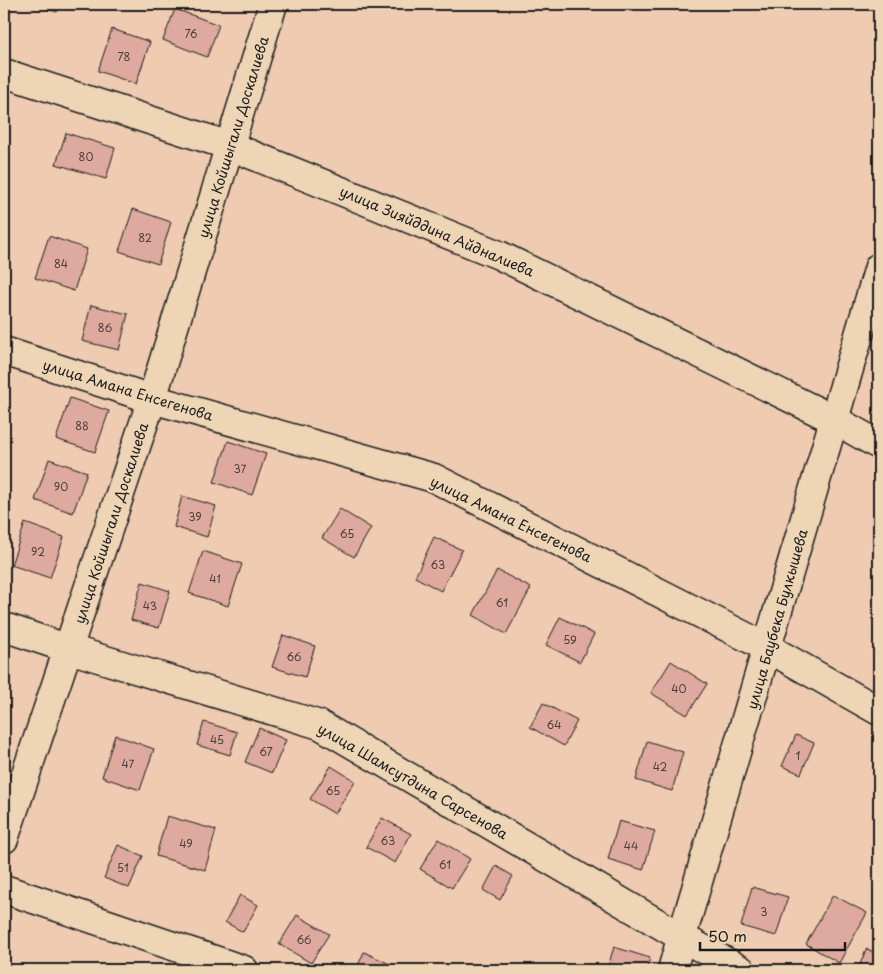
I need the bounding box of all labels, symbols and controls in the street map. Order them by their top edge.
house number: 76 [184,25,198,42]
street label: улица Койшыгали Доскалиева [192,33,274,241]
house number: 78 [118,48,131,65]
house number: 80 [79,148,93,165]
street label: улица Зияйддина Айдналиева [337,180,538,282]
house number: 82 [138,229,152,246]
house number: 84 [54,255,68,272]
house number: 86 [98,319,112,336]
street label: улица Амана Енсегенова [40,354,216,426]
house number: 88 [75,417,89,434]
street label: улица Койшыгали Доскалиева [69,420,154,626]
house number: 37 [234,460,247,477]
street label: улица Амана Енсегенова [427,471,595,567]
house number: 90 [54,478,68,495]
house number: 39 [188,508,202,525]
house number: 65 [340,525,354,542]
street label: улица Баубека Булкышева [741,526,813,712]
house number: 92 [31,543,45,560]
house number: 63 [431,556,445,573]
house number: 41 [209,570,221,587]
house number: 61 [496,594,508,611]
house number: 43 [143,597,157,614]
house number: 59 [563,631,577,648]
house number: 66 [286,648,302,665]
house number: 40 [671,680,687,697]
house number: 64 [547,716,561,733]
street label: улица Шамсутдина Сарсенова [314,718,512,844]
house number: 45 [210,731,224,748]
house number: 67 [259,743,273,760]
house number: 1 [796,747,801,764]
house number: 47 [122,755,135,772]
house number: 42 [653,758,668,775]
house number: 65 [326,782,340,799]
house number: 63 [381,832,395,849]
house number: 49 [179,835,193,852]
house number: 44 [624,837,638,854]
house number: 61 [439,856,451,873]
house number: 51 [117,859,129,876]
house number: 3 [760,903,768,920]
scale bar [700,919,846,951]
text: 50 m [708,924,747,947]
house number: 66 [296,931,312,948]

